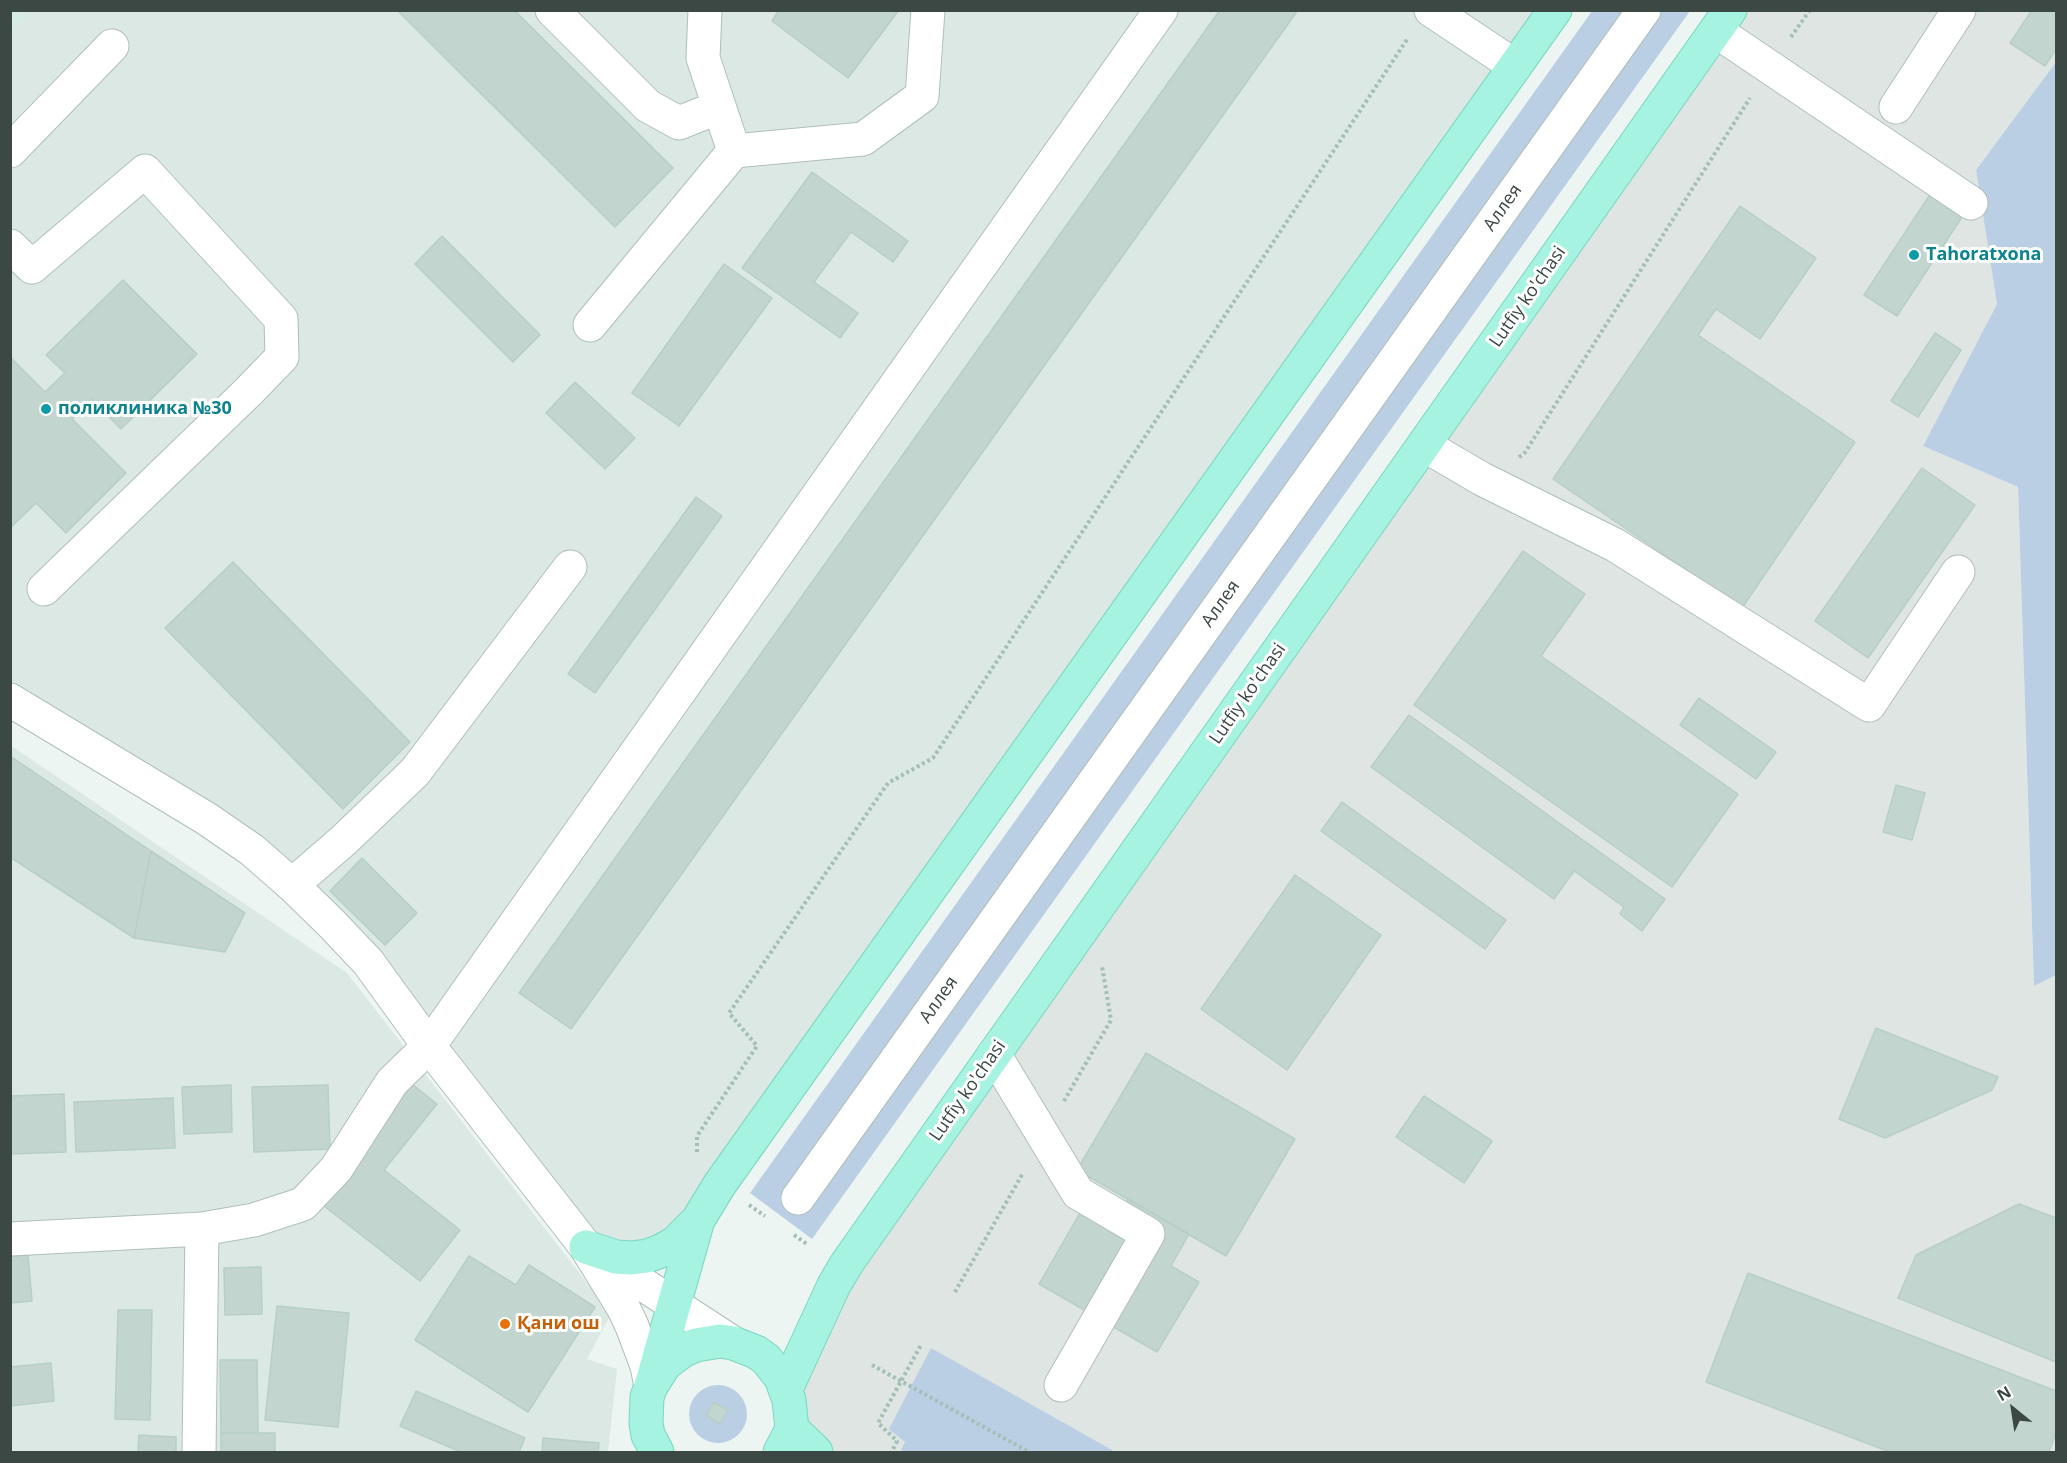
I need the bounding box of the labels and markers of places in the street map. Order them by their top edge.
place label: Tahoratxona [1926,244,2041,266]
marker: Tahoratxona [1907,248,1921,262]
place label: поликлиника №30 [58,398,232,420]
marker: поликлиника №30 [39,402,53,416]
place label: Қани ош [517,1313,600,1335]
marker: Қани ош [498,1317,512,1331]

